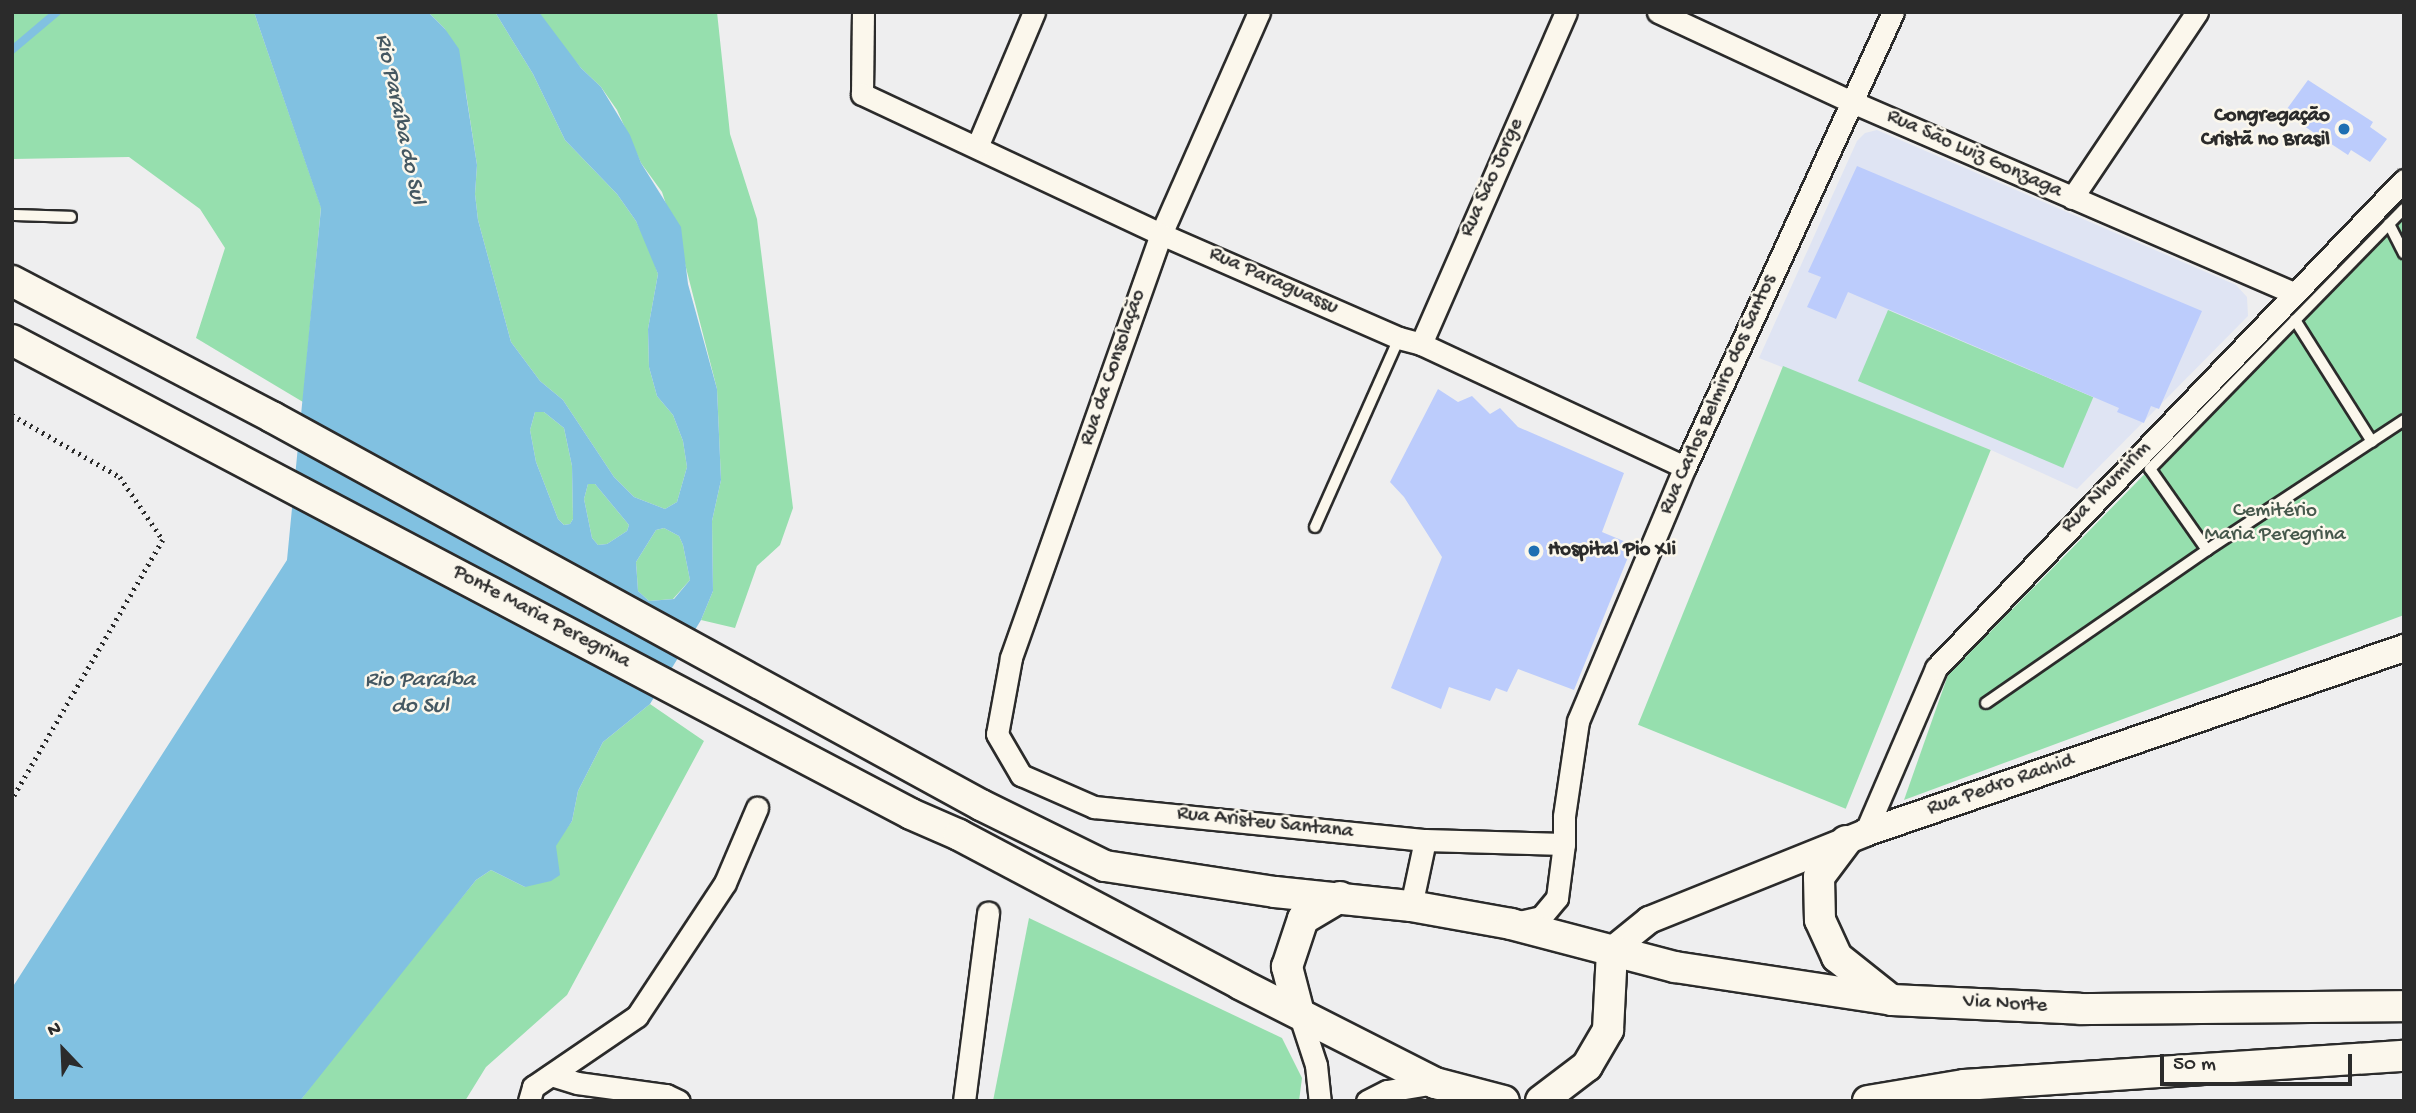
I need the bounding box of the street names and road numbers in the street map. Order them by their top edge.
street label: Rua São Luiz Gonzaga [1882,105,2066,205]
street label: Rua São Jorge [1456,115,1530,241]
street label: Rua Paraguassu [1205,242,1341,322]
street label: Rua Carlos Belmiro dos Santos [1655,271,1783,519]
street label: Rua da Consolação [1076,287,1152,449]
street label: Rua Nhumirim [2057,437,2157,539]
street label: Ponte Maria Peregrina [448,560,634,676]
street label: Rua Pedro Rachid [1924,749,2078,823]
street label: Rua Aristeu Santana [1176,802,1354,846]
street label: Via Norte [1962,990,2048,1020]

